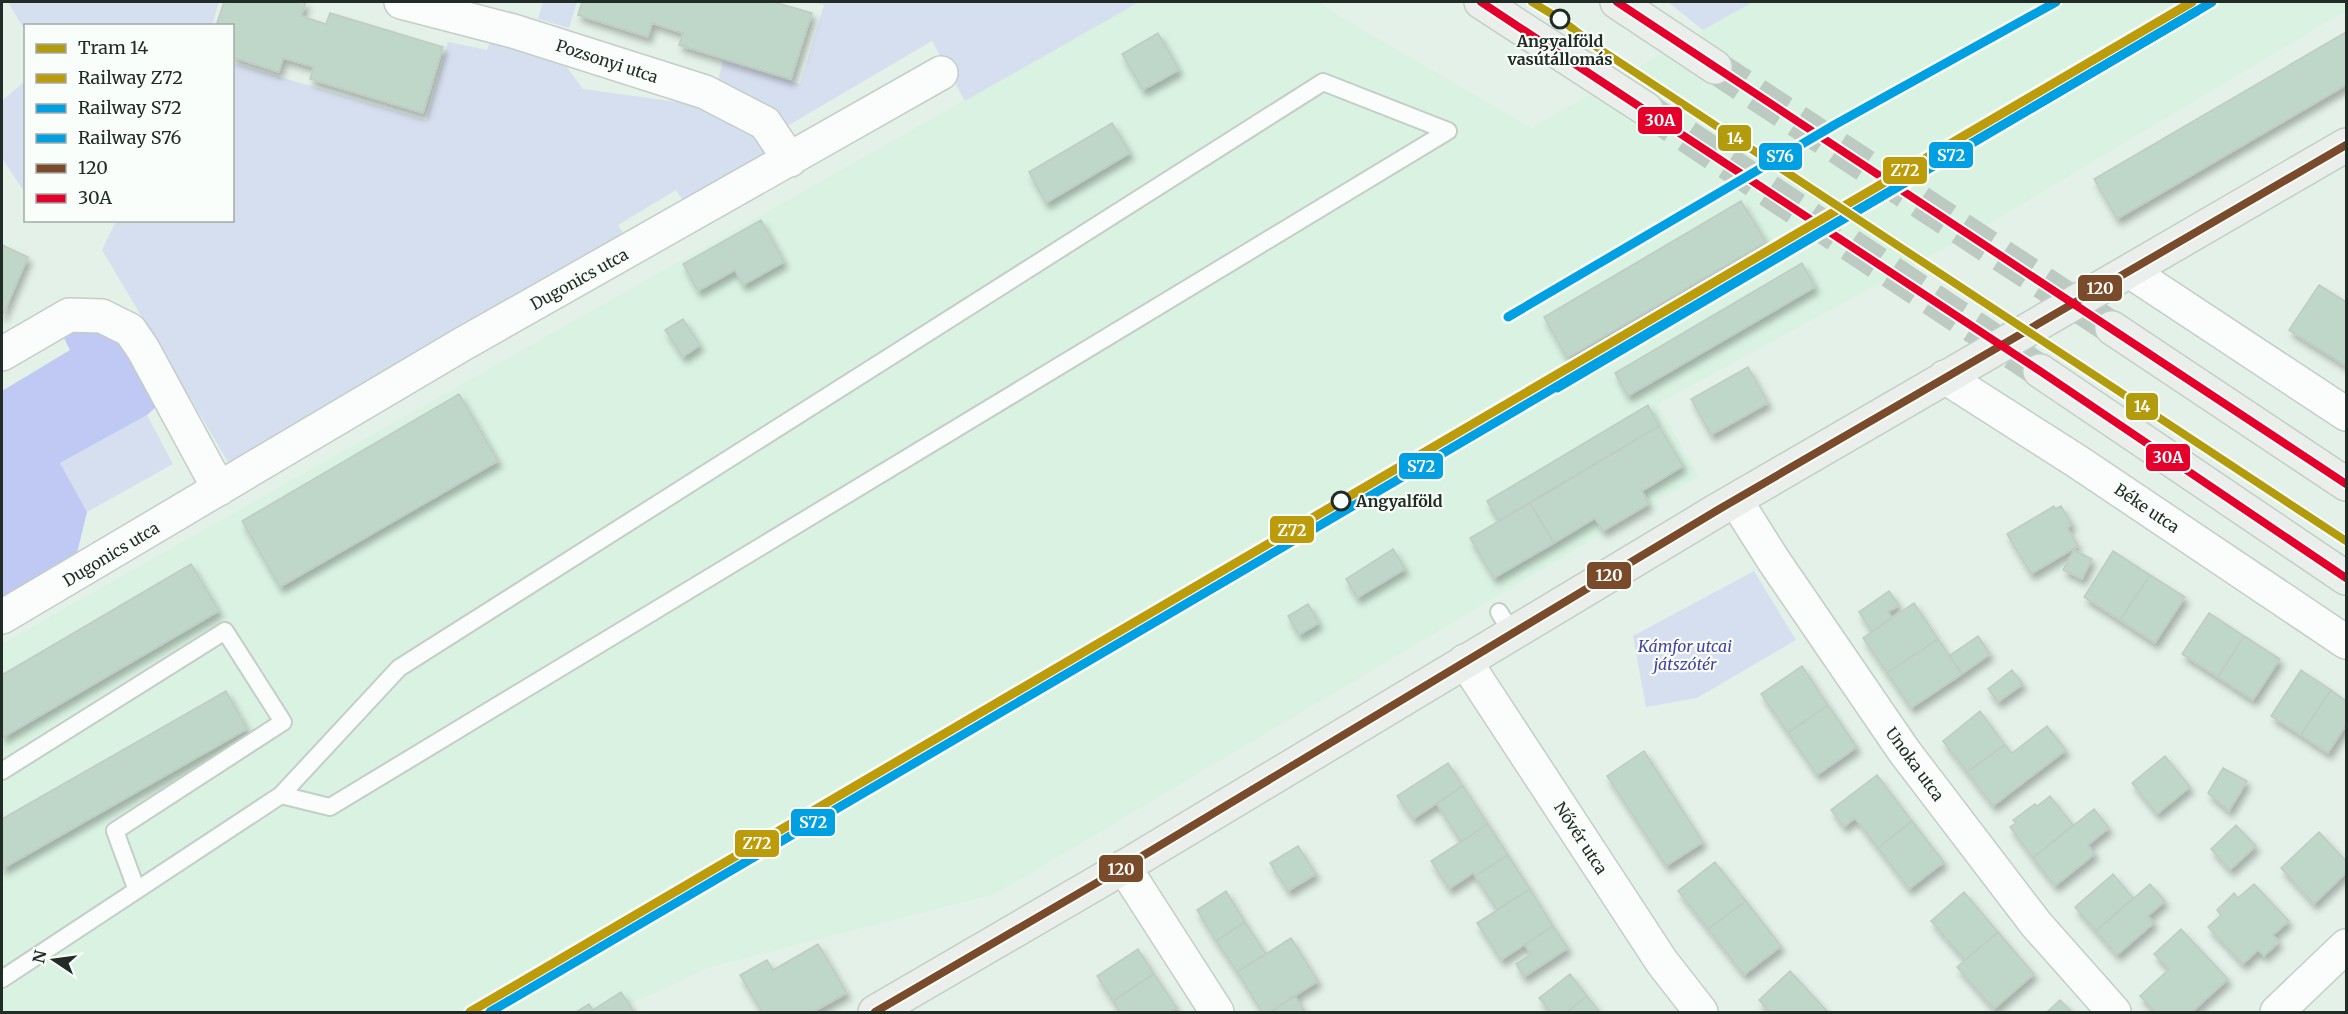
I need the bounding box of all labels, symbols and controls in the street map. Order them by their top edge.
marker: Angyalföld vasútállomás [1550,9,1570,29]
legend [24,24,234,222]
place label: Angyalföld vasútállomás [1506,31,1613,69]
street label: Pozsonyi utca [553,35,661,87]
text: Tram 14 [78,36,148,59]
text: Railway Z72 [78,66,183,89]
text: Railway S72 [78,96,182,119]
line badge: 30A [1637,106,1683,135]
text: 30A [1645,110,1676,130]
line badge: 14 [1717,124,1752,152]
text: Railway S76 [78,126,181,149]
text: 14 [1727,128,1743,148]
line badge: S72 [1928,141,1974,169]
line badge: S76 [1758,142,1803,171]
text: S72 [1937,145,1965,165]
text: S76 [1766,146,1794,166]
text: 120 [78,156,108,179]
line badge: Z72 [1882,156,1928,185]
text: Z72 [1890,160,1920,180]
text: 30A [78,186,112,209]
street label: Dugonics utca [527,244,632,314]
line badge: 120 [2077,274,2123,302]
text: 120 [2086,278,2114,298]
line badge: 14 [2125,392,2159,421]
text: 14 [2134,396,2150,416]
line badge: 30A [2145,443,2191,472]
text: 30A [2153,447,2184,467]
line badge: S72 [1398,452,1444,480]
text: S72 [1407,456,1435,476]
street label: Béke utca [2111,479,2184,537]
marker: Angyalföld [1331,491,1351,511]
place label: Angyalföld [1355,491,1443,511]
line badge: Z72 [1269,515,1315,544]
street label: Dugonics utca [59,517,163,591]
text: Z72 [1277,520,1307,540]
line badge: 120 [1586,561,1632,590]
text: 120 [1595,565,1623,585]
park label: Kámfor utcai játszótér [1637,636,1732,674]
street label: Unoka utca [1882,723,1949,805]
street label: Nővér utca [1550,798,1612,878]
line badge: S72 [790,808,836,837]
text: S72 [799,812,827,832]
line badge: Z72 [734,829,780,858]
text: Z72 [742,833,772,853]
line badge: 120 [1098,854,1144,883]
text: 120 [1107,859,1135,879]
north arrow [24,930,84,990]
text: N [28,948,51,965]

